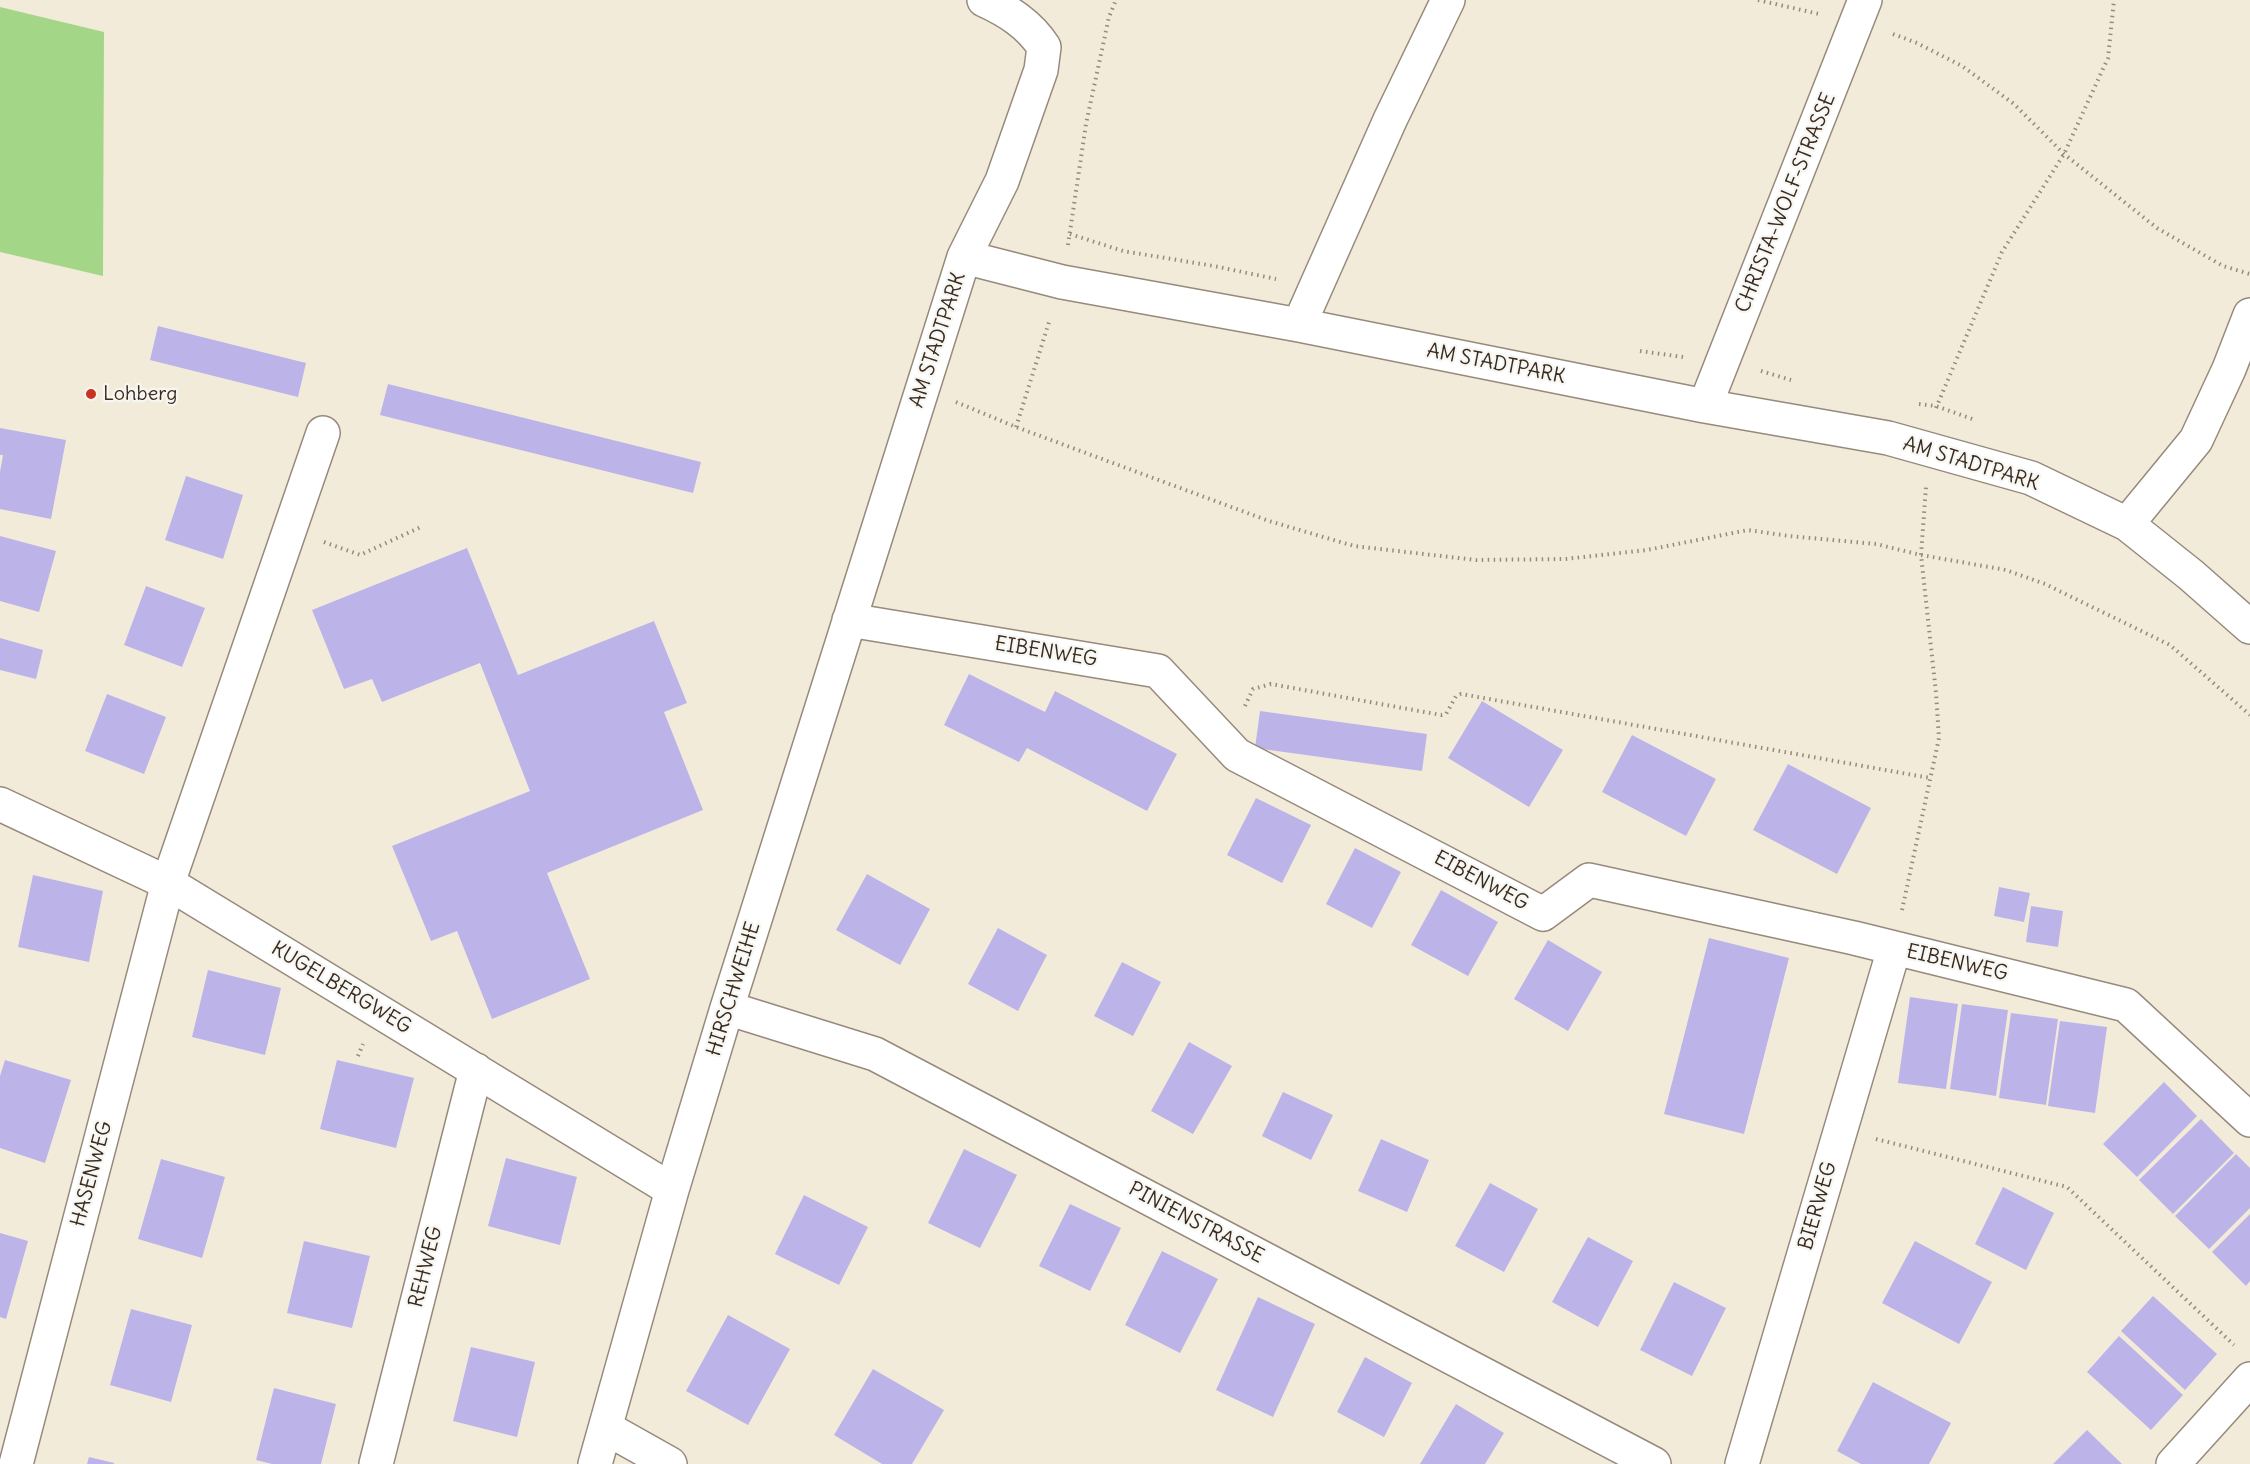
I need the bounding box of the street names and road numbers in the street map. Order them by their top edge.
street label: CHRISTA-WOLF-STRASSE [1731,90,1841,316]
street label: AM STADTPARK [905,269,971,411]
street label: AM STADTPARK [1425,339,1567,389]
street label: AM STADTPARK [1900,432,2042,496]
street label: EIBENWEG [993,632,1099,672]
street label: EIBENWEG [1430,846,1532,916]
street label: HIRSCHWEIHE [702,919,766,1059]
street label: KUGELBERGWEG [267,937,415,1039]
street label: EIBENWEG [1904,940,2010,986]
street label: HASENWEG [66,1119,118,1229]
street label: BIERWEG [1794,1159,1842,1253]
street label: PINIENSTRASSE [1124,1177,1268,1269]
street label: REHWEG [404,1224,448,1310]

